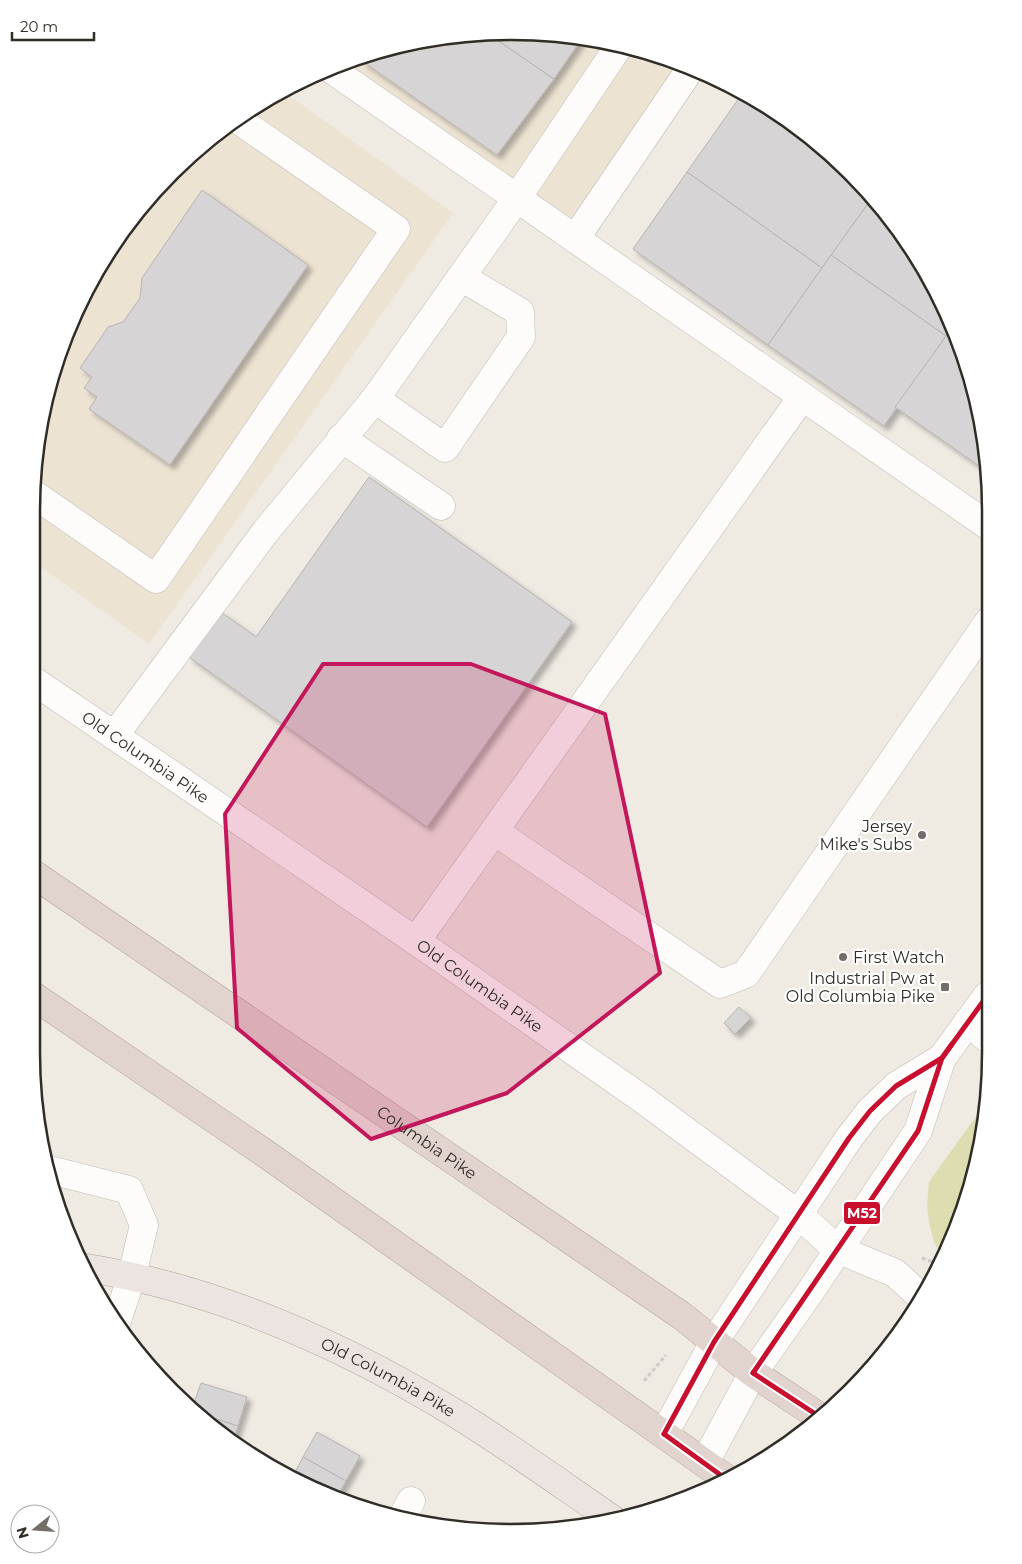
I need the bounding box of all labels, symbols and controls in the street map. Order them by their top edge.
scale bar [12,10,95,42]
text: 20 m [20,17,58,36]
street label: Old Columbia Pike [78,707,212,807]
place label: Jersey Mike's Subs [819,817,912,854]
marker: Jersey Mike's Subs [916,829,928,841]
street label: Old Columbia Pike [413,935,546,1037]
place label: First Watch [853,948,945,967]
marker: First Watch [837,951,849,963]
place label: Industrial Pw at Old Columbia Pike [786,969,935,1006]
marker: Industrial Pw at Old Columbia Pike [939,981,951,993]
street label: Columbia Pike [373,1102,480,1183]
line badge: M52 [843,1201,881,1225]
text: M52 [847,1204,877,1222]
street label: Old Columbia Pike [318,1334,459,1421]
north arrow [10,1504,60,1554]
text: N [12,1525,33,1541]

